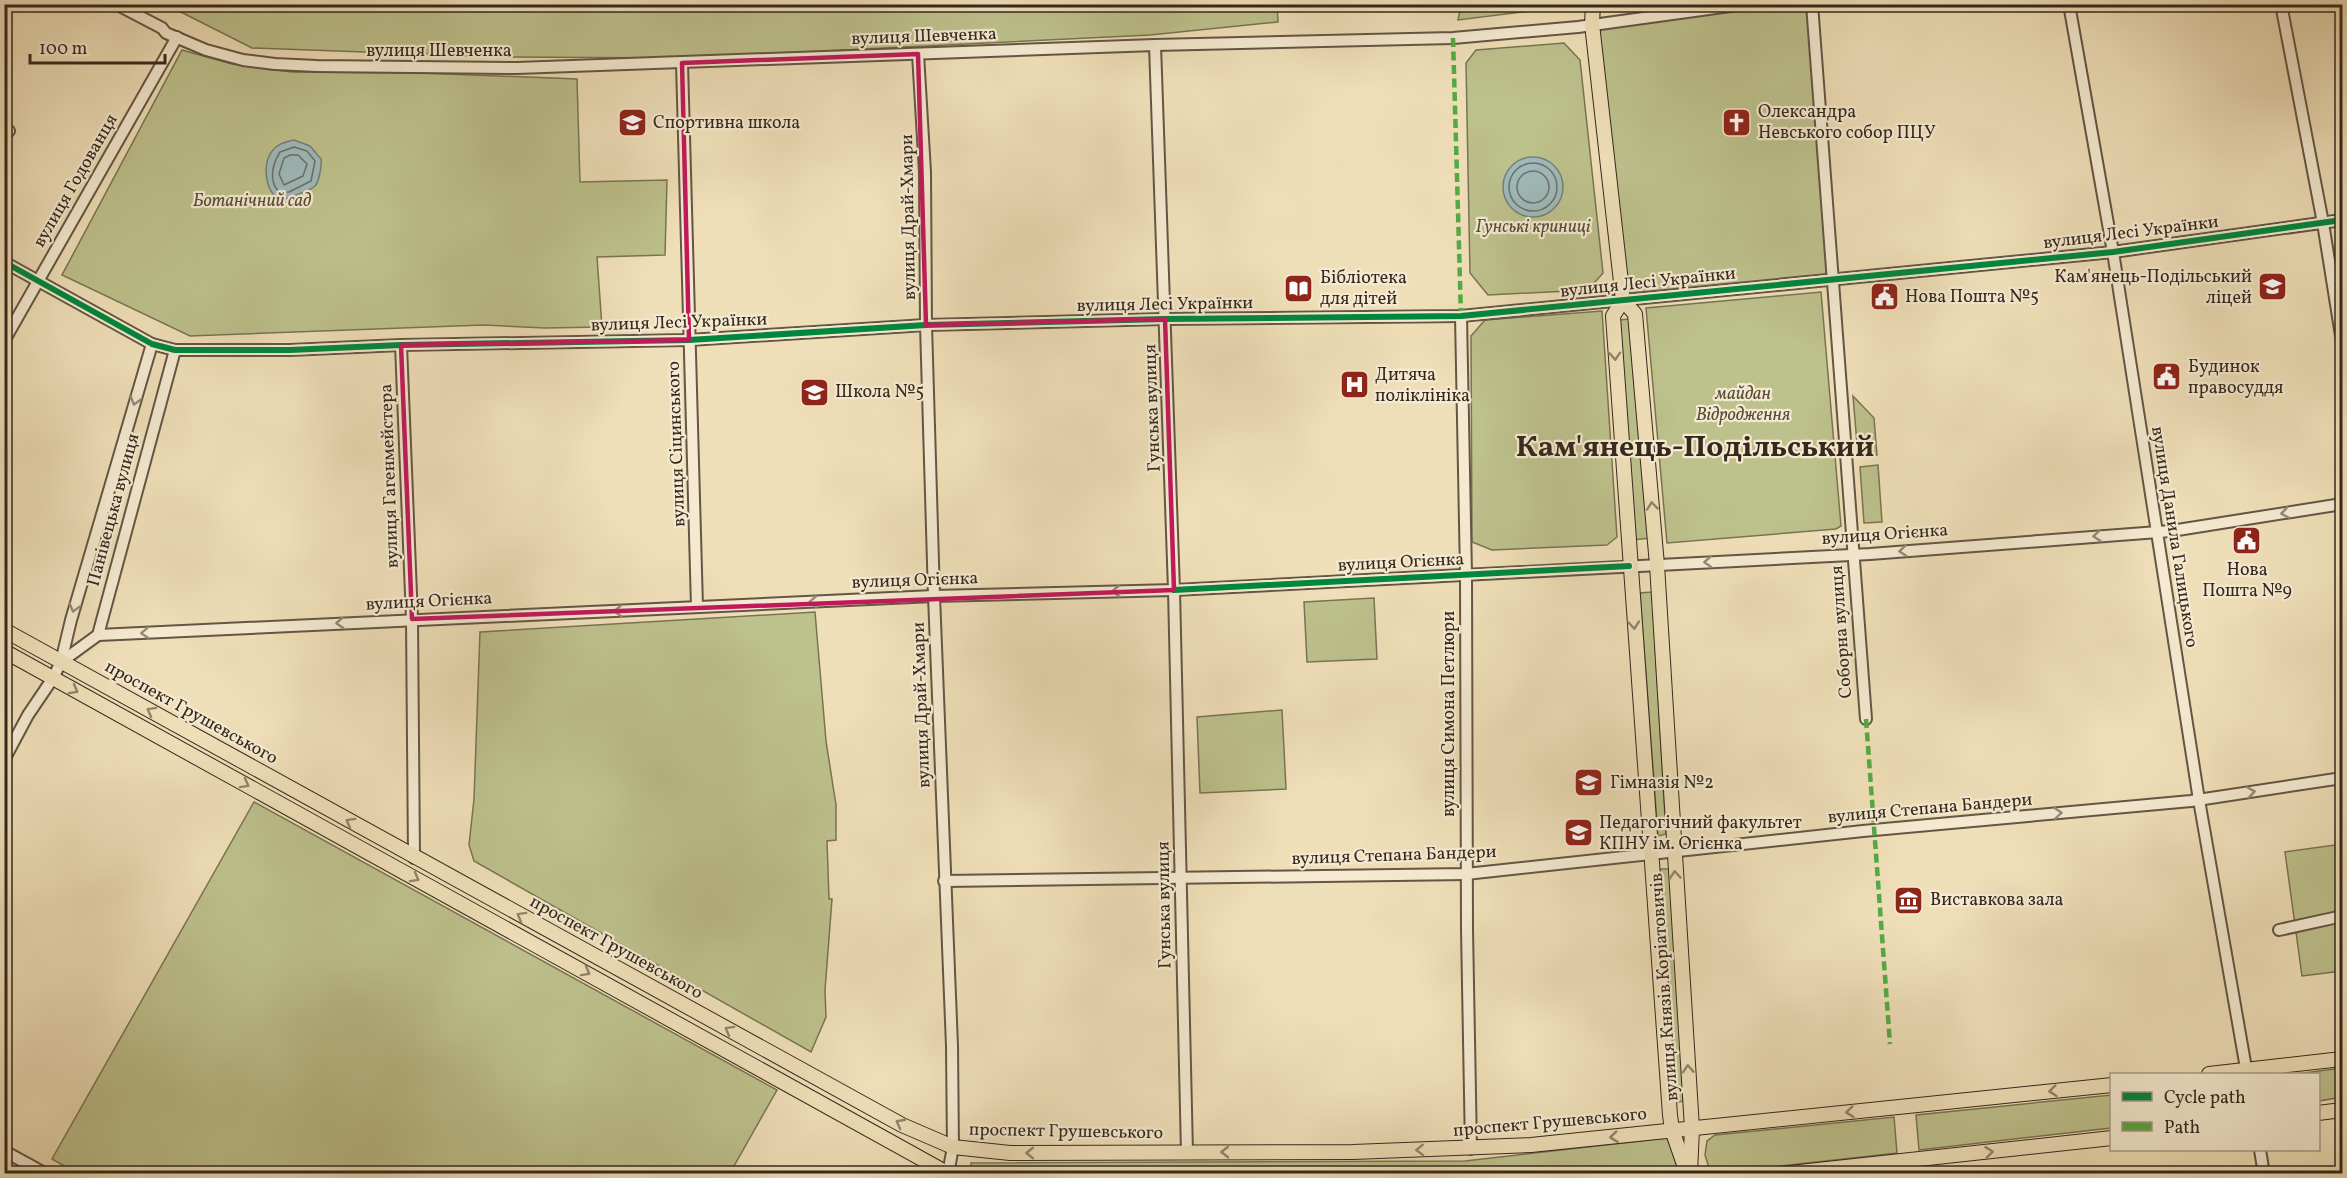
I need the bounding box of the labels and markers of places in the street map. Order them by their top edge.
place label: Олександра Невського собор ПЦУ [1758,100,1936,146]
church icon: Олександра Невського собор ПЦУ [1721,106,1753,138]
school or university icon: Спортивна школа [616,107,648,139]
place label: Спортивна школа [653,111,800,136]
place label: Кам'янець-Подільський ліцей [2054,265,2252,311]
place label: Бібліотека для дітей [1320,266,1407,312]
school or university icon: Кам'янець-Подільський ліцей [2257,271,2289,303]
library icon: Бібліотека для дітей [1283,272,1315,304]
public building icon: Нова Пошта №5 [1868,281,1900,313]
place label: Нова Пошта №5 [1905,285,2039,310]
place label: Будинок правосуддя [2188,355,2283,401]
public building icon: Будинок правосуддя [2151,361,2183,393]
place label: Дитяча поліклініка [1375,363,1470,409]
hospital icon: Дитяча поліклініка [1338,369,1370,401]
school or university icon: Школа №5 [798,376,830,408]
place label: Школа №5 [835,380,924,405]
public building icon: Нова Пошта №9 [2231,525,2263,557]
place label: Нова Пошта №9 [2202,558,2292,604]
school or university icon: Гімназія №2 [1573,767,1605,799]
place label: Гімназія №2 [1610,771,1714,796]
place label: Педагогічний факультет КПНУ ім. Огієнка [1599,811,1802,857]
school or university icon: Педагогічний факультет КПНУ ім. Огієнка [1562,817,1594,849]
museum icon: Виставкова зала [1893,884,1925,916]
place label: Виставкова зала [1930,888,2064,913]

